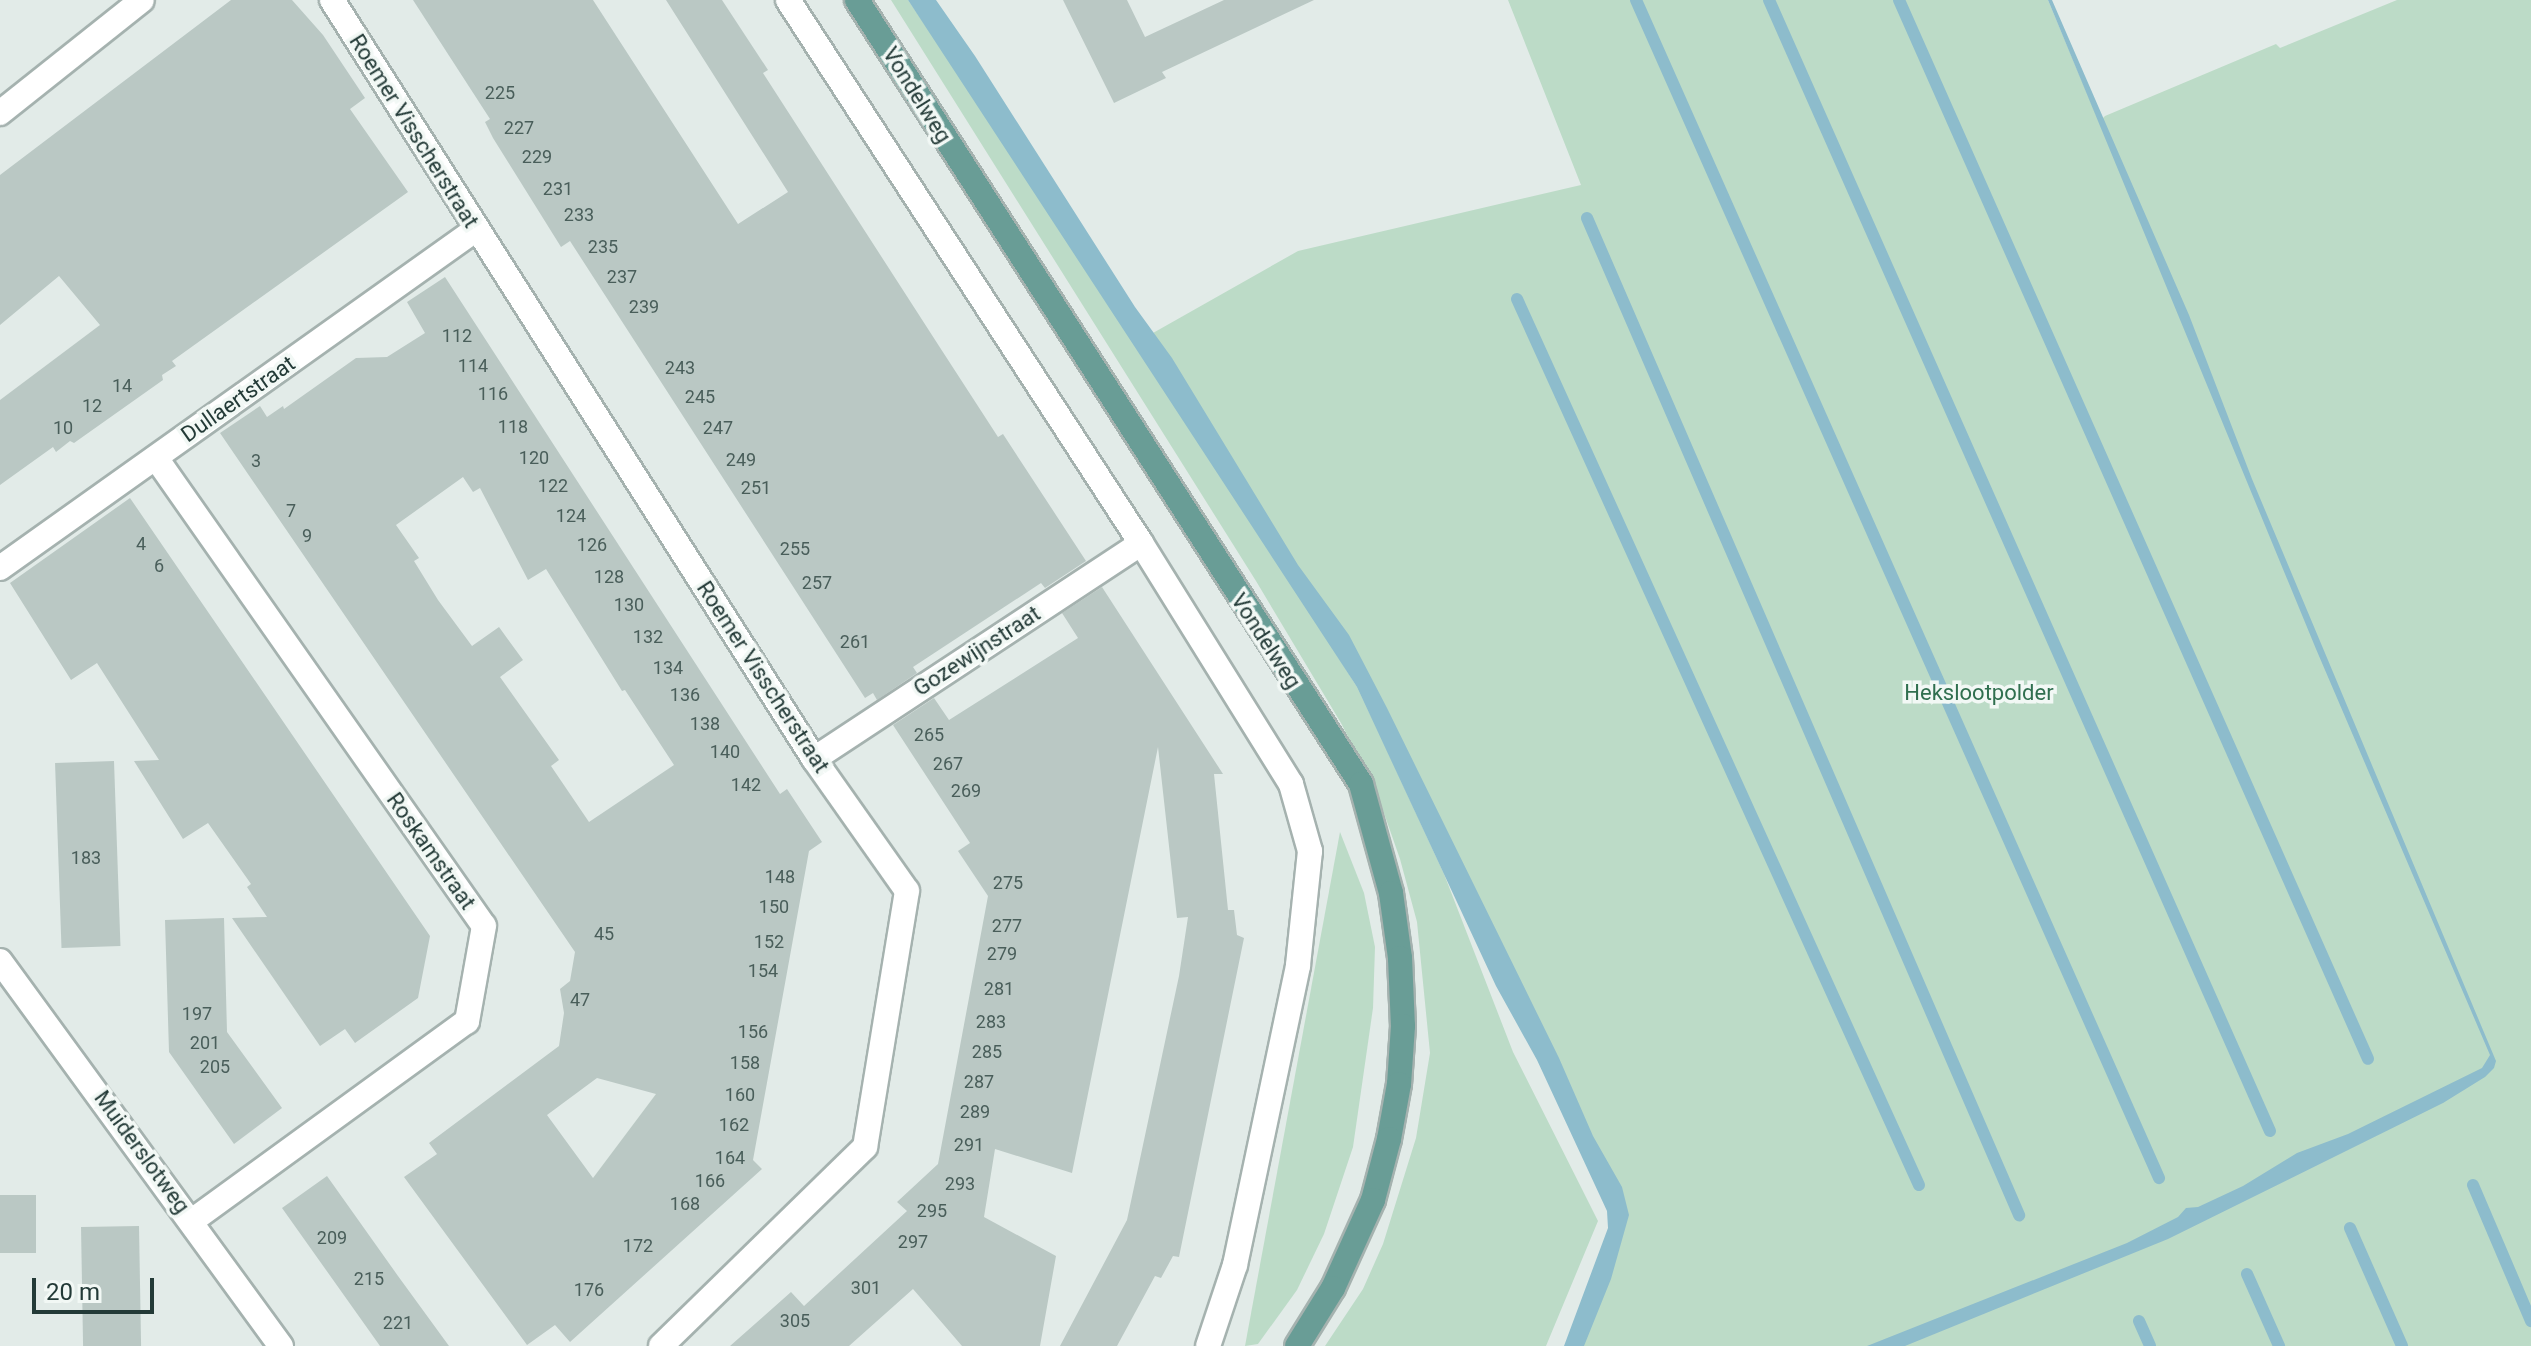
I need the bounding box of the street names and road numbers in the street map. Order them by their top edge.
street label: Roemer Visscherstraat [344,29,484,233]
street label: Vondelweg [877,42,957,148]
street label: Dullaertstraat [176,350,300,448]
street label: Roemer Visscherstraat [691,576,835,778]
street label: Vondelweg [1225,588,1307,694]
street label: Gozewijnstraat [909,600,1045,702]
street label: Roskamstraat [381,787,481,915]
street label: Muiderslotweg [89,1086,195,1218]

